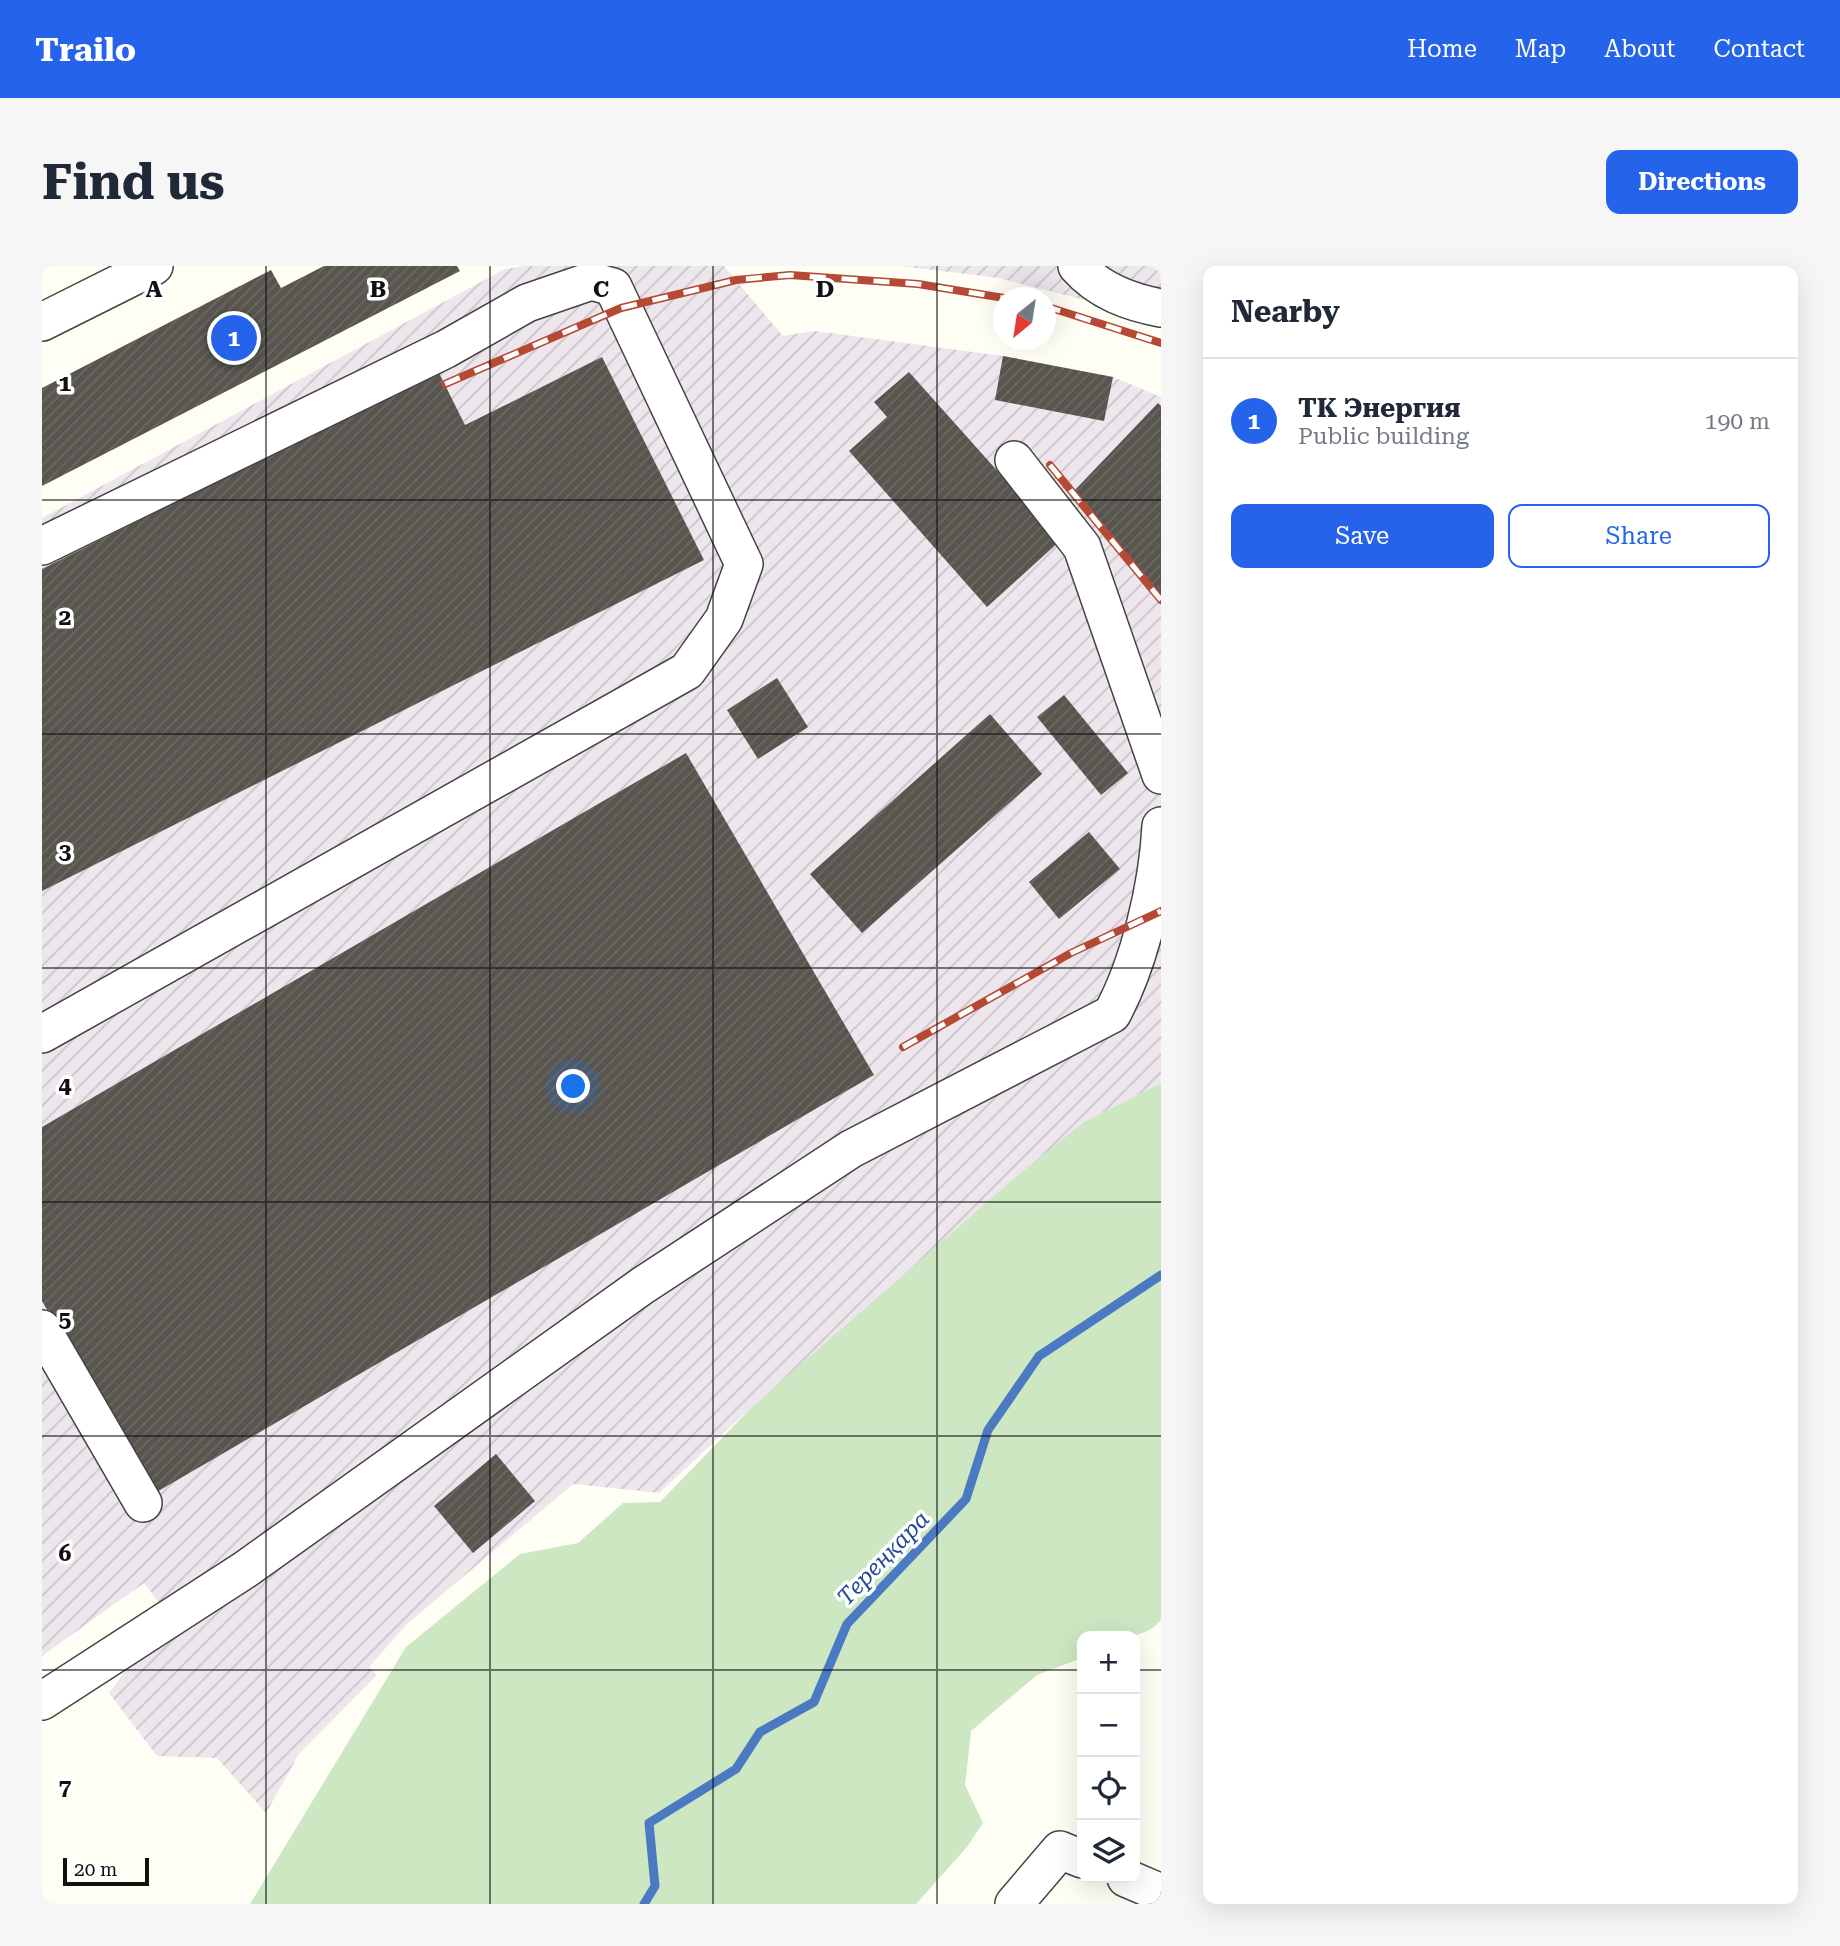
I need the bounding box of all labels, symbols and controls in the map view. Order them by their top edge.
text: Trailo [35,30,136,69]
text: Home [1407,35,1477,63]
text: Map [1515,35,1566,63]
text: About [1604,35,1675,63]
text: Contact [1713,35,1805,63]
button: Directions [1606,150,1798,214]
text: Find us [42,154,225,211]
text: A [146,276,163,303]
text: B [370,276,386,303]
text: C [593,276,609,303]
text: D [816,276,834,303]
north arrow [993,287,1056,350]
text: Nearby [1231,294,1340,329]
pin: 1 [211,312,257,364]
text: 1 [59,370,72,397]
text: ТК Энергия [1298,393,1461,423]
text: 1 [1248,408,1260,435]
text: 190 m [1705,408,1770,435]
text: Public building [1298,423,1469,450]
button: Save [1231,504,1494,568]
button: Share [1508,504,1770,568]
text: 2 [59,604,71,631]
text: 3 [59,838,72,865]
your location [556,1069,590,1103]
text: 4 [59,1072,72,1099]
text: 5 [59,1306,72,1333]
water label: Тереңқара [832,1506,935,1611]
text: 6 [59,1540,72,1567]
map controls [1077,1631,1140,1883]
button: + [1077,1631,1140,1694]
button: − [1077,1694,1140,1757]
button: locate [1077,1757,1140,1820]
text: 7 [59,1774,72,1801]
button: layers [1077,1820,1140,1883]
scale bar [63,1855,149,1887]
text: 20 m [74,1858,117,1881]

